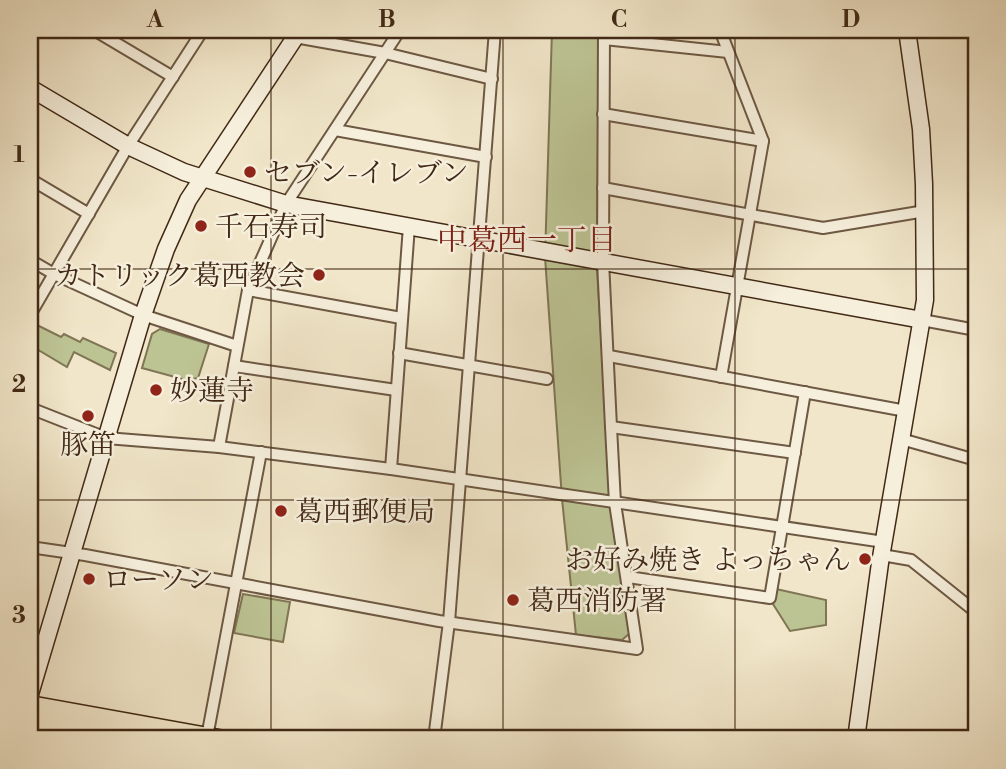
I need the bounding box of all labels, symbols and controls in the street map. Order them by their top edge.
text: A [146,6,164,34]
text: B [378,6,396,34]
text: C [611,6,627,34]
text: D [842,6,860,34]
text: 1 [13,141,25,169]
place label: セブン-イレブン [264,156,469,191]
marker: セブン-イレブン [242,164,258,180]
place label: 千石寿司 [215,210,327,245]
marker: 千石寿司 [193,218,209,234]
district label: 中葛西一丁目 [437,222,617,260]
place label: カトリック葛西教会 [54,259,305,294]
marker: カトリック葛西教会 [311,267,327,283]
text: 2 [12,371,26,399]
place label: 妙蓮寺 [170,374,254,409]
marker: 妙蓮寺 [148,382,164,398]
marker: 豚笛 [80,408,96,424]
place label: 豚笛 [60,428,116,463]
place label: 葛西郵便局 [295,495,435,530]
marker: 葛西郵便局 [273,503,289,519]
place label: お好み焼き よっちゃん [565,543,851,578]
marker: お好み焼き よっちゃん [857,551,873,567]
place label: ローソン [103,563,214,598]
marker: ローソン [81,571,97,587]
place label: 葛西消防署 [527,584,667,619]
marker: 葛西消防署 [505,592,521,608]
text: 3 [12,602,26,630]

